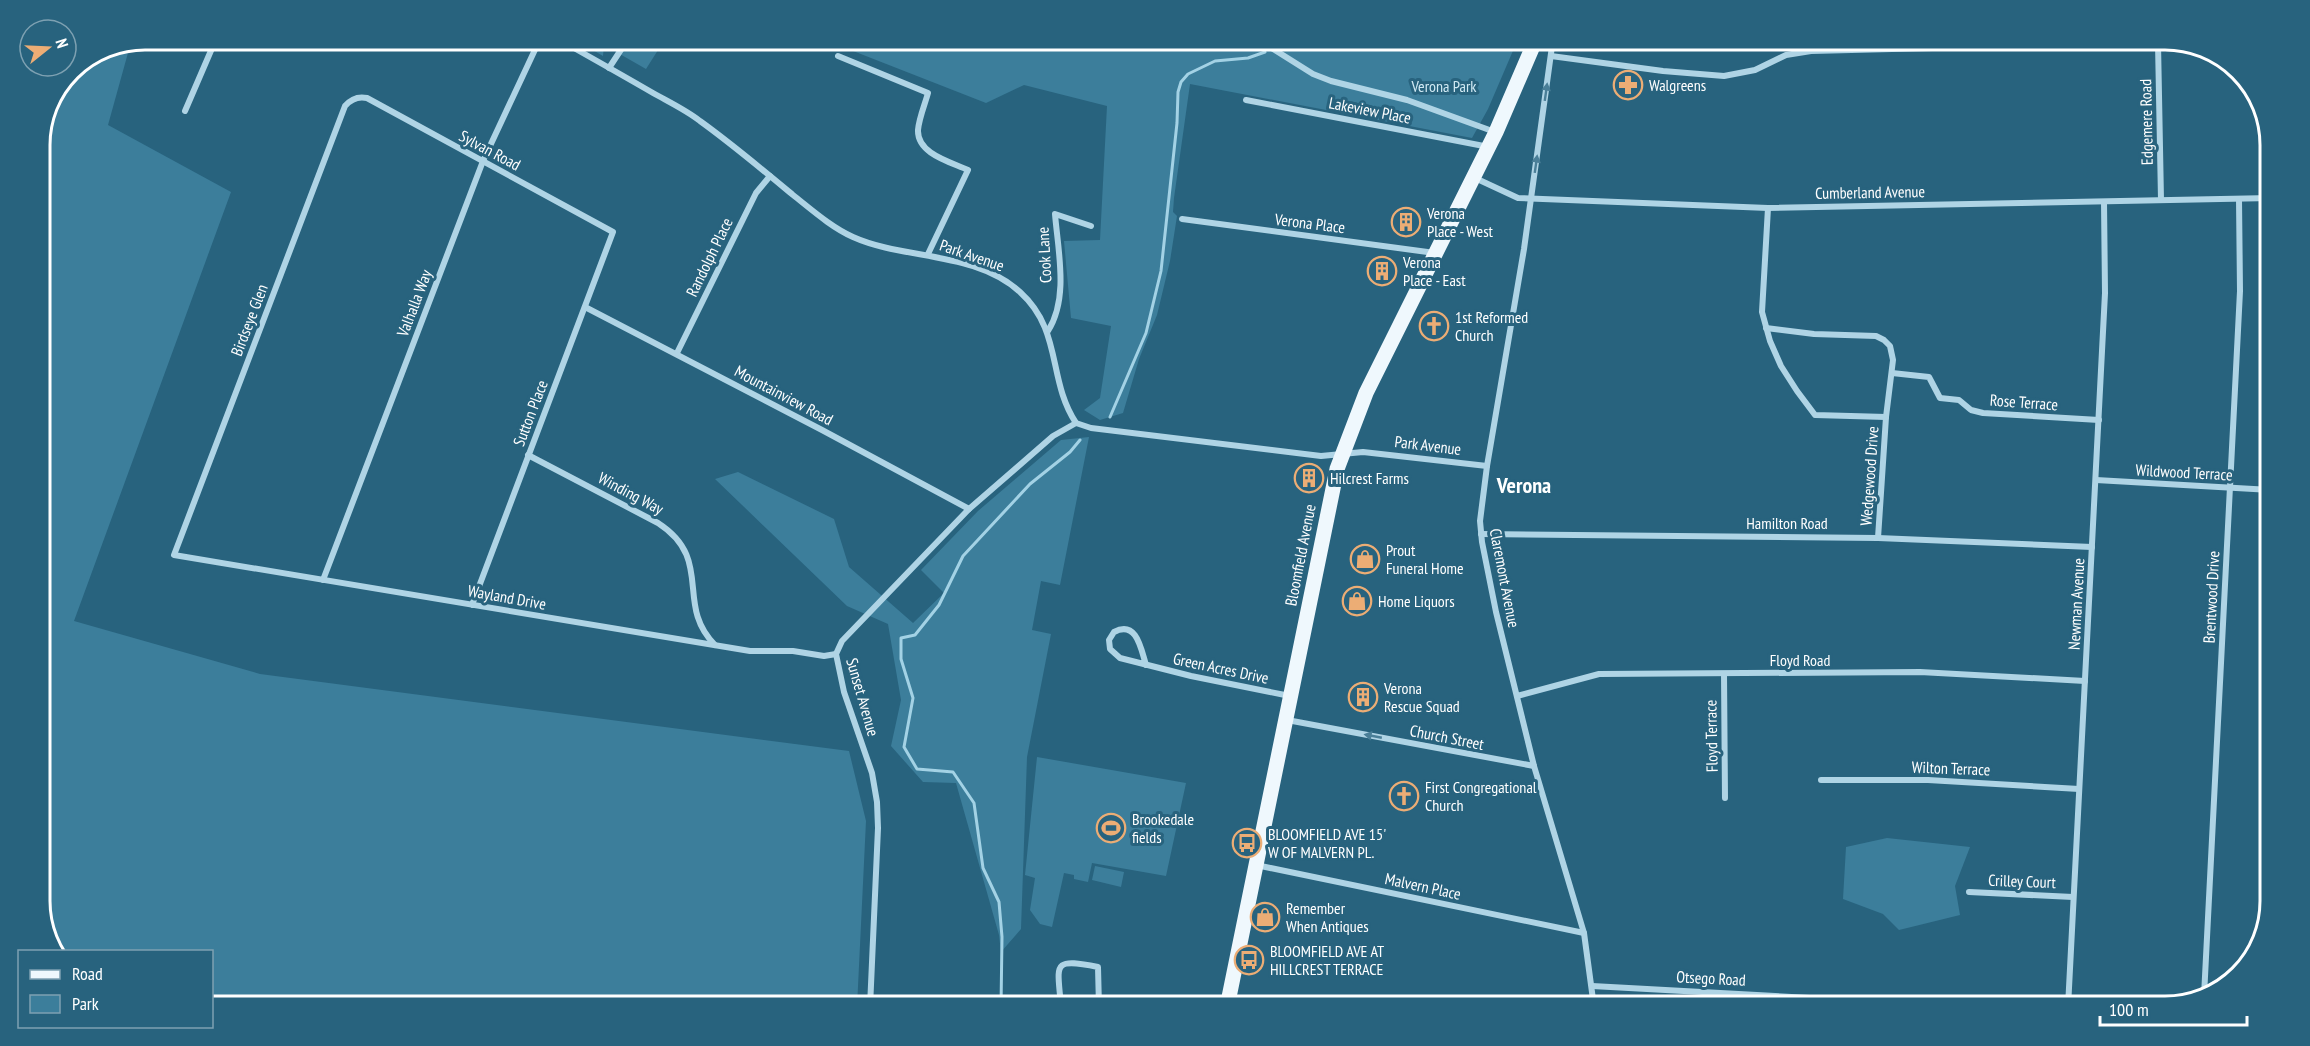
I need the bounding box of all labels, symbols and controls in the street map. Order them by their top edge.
north arrow [18,18,78,78]
text: N [51,36,73,51]
pharmacy icon: Walgreens [1612,69,1644,101]
place label: Walgreens [1649,75,1706,95]
park label: Verona Park [1410,76,1477,96]
street label: Edgemere Road [2135,79,2157,165]
one-way arrow [1541,83,1550,102]
street label: Lakeview Place [1327,92,1413,128]
street label: Sylvan Road [456,125,524,175]
one-way arrow [1531,154,1540,173]
street label: Cumberland Avenue [1815,181,1925,203]
place label: Verona Place - West [1426,203,1494,241]
building icon: Verona Place - West [1390,206,1422,238]
street label: Verona Place [1273,209,1346,237]
street label: Randolph Place [681,214,737,300]
street label: Cook Lane [1033,226,1055,284]
street label: Park Avenue [937,235,1007,275]
place label: Verona Place - East [1402,252,1466,290]
building icon: Verona Place - East [1366,255,1398,287]
street label: Valhalla Way [392,267,436,340]
street label: Birdseye Glen [226,281,272,359]
place label: 1st Reformed Church [1455,307,1528,345]
church icon: 1st Reformed Church [1418,310,1450,342]
street label: Mountainview Road [731,361,837,429]
street label: Sutton Place [508,377,552,449]
street label: Rose Terrace [1989,390,2059,414]
street label: Wedgewood Drive [1856,426,1882,526]
street label: Park Avenue [1394,431,1462,459]
street label: Wildwood Terrace [2135,459,2233,485]
building icon: Hilcrest Farms [1293,462,1325,494]
street label: Winding Way [595,467,667,519]
place label: Hilcrest Farms [1330,468,1409,488]
district label: Verona [1496,471,1551,499]
street label: Bloomfield Avenue [1280,502,1320,608]
street label: Hamilton Road [1746,513,1828,533]
street label: Claremont Avenue [1486,527,1524,629]
place label: Prout Funeral Home [1386,540,1464,578]
shop icon: Prout Funeral Home [1349,543,1381,575]
street label: Brentwood Drive [2199,550,2223,644]
street label: Newman Avenue [2064,558,2088,650]
street label: Wayland Drive [466,580,548,614]
shop icon: Home Liquors [1341,585,1373,617]
place label: Home Liquors [1378,591,1455,611]
street label: Green Acres Drive [1171,648,1271,688]
street label: Floyd Road [1770,650,1830,670]
street label: Sunset Avenue [842,655,884,739]
place label: Verona Rescue Squad [1383,678,1460,716]
building icon: Verona Rescue Squad [1347,681,1379,713]
street label: Floyd Terrace [1700,700,1722,772]
street label: Church Street [1408,720,1486,754]
one-way arrow [1364,731,1383,740]
street label: Wilton Terrace [1911,757,1991,779]
place label: First Congregational Church [1425,777,1537,815]
church icon: First Congregational Church [1388,780,1420,812]
place label: Brookedale fields [1132,809,1194,847]
sports icon: Brookedale fields [1095,812,1127,844]
place label: BLOOMFIELD AVE 15' W OF MALVERN PL. [1268,824,1386,862]
bus stop icon: BLOOMFIELD AVE 15' W OF MALVERN PL. [1231,827,1263,859]
street label: Malvern Place [1383,868,1463,904]
street label: Crilley Court [1988,870,2057,892]
place label: Remember When Antiques [1286,898,1369,936]
shop icon: Remember When Antiques [1249,901,1281,933]
place label: BLOOMFIELD AVE AT HILLCREST TERRACE [1270,941,1384,979]
bus stop icon: BLOOMFIELD AVE AT HILLCREST TERRACE [1233,944,1265,976]
legend [18,950,213,1028]
text: Road [72,962,103,985]
street label: Otsego Road [1676,966,1746,990]
scale bar [2100,989,2247,1027]
text: Park [72,992,99,1015]
text: 100 m [2109,998,2149,1021]

